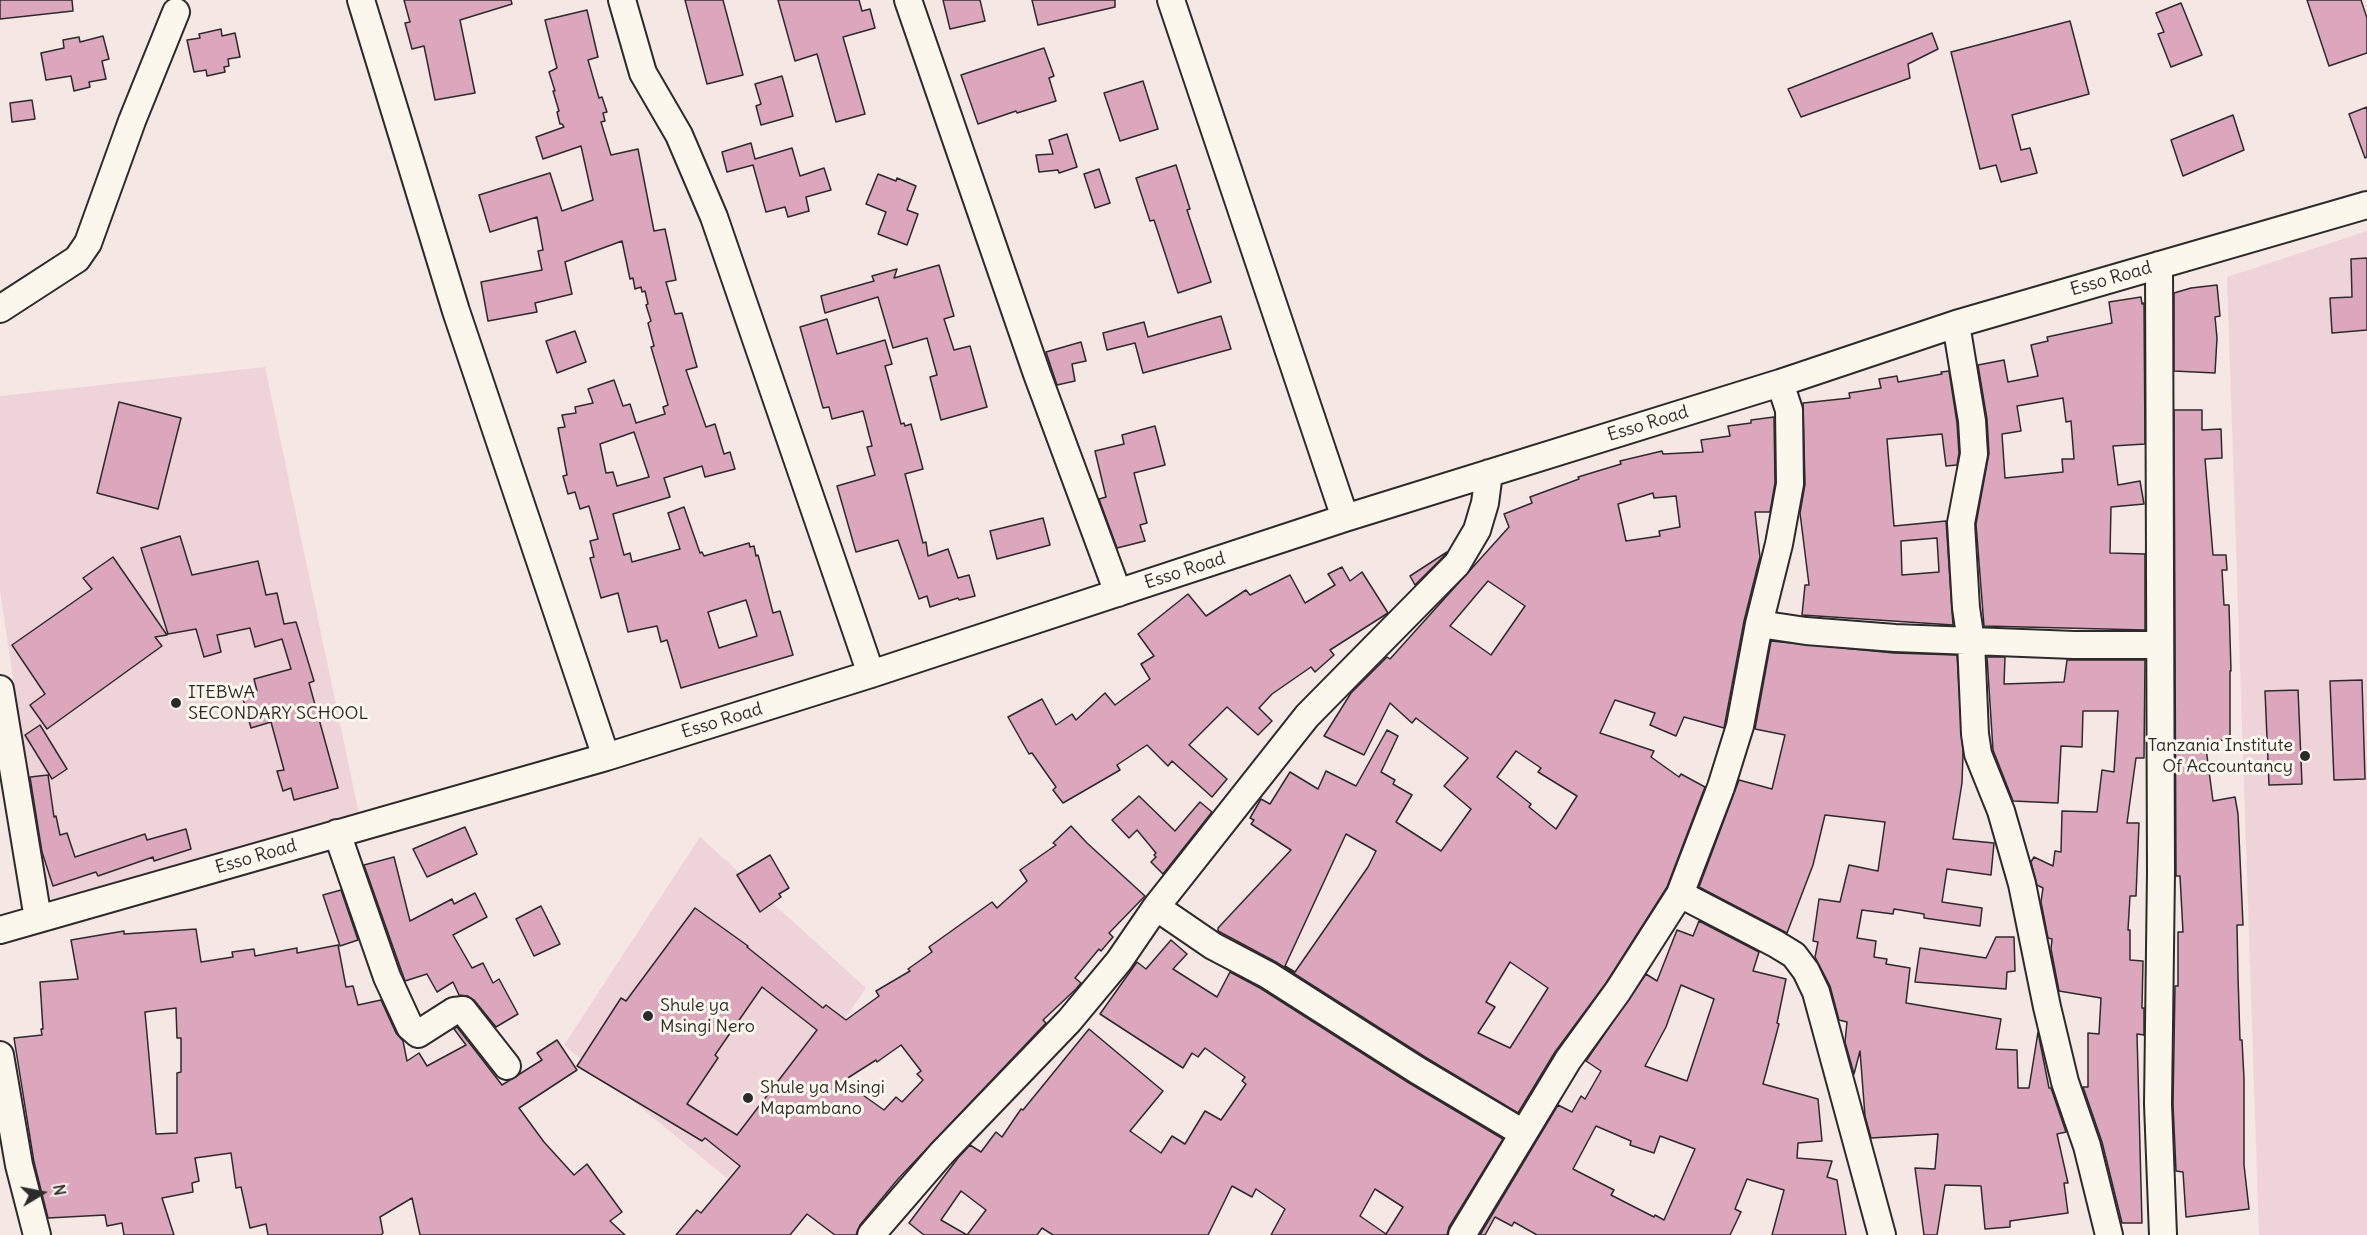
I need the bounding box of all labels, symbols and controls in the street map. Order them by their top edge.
street label: Esso Road [2068,257,2154,301]
street label: Esso Road [1605,401,1691,447]
street label: Esso Road [1142,548,1228,594]
place label: ITEBWA SECONDARY SCHOOL [188,682,368,724]
marker: ITEBWA SECONDARY SCHOOL [169,696,183,710]
street label: Esso Road [679,698,765,744]
place label: Tanzania Institute Of Accountancy [2148,735,2293,777]
marker: Tanzania Institute Of Accountancy [2298,749,2312,763]
street label: Esso Road [213,835,299,879]
place label: Shule ya Msingi Nero [660,995,755,1038]
marker: Shule ya Msingi Nero [641,1009,655,1023]
place label: Shule ya Msingi Mapambano [760,1077,885,1120]
marker: Shule ya Msingi Mapambano [741,1091,755,1105]
north arrow [12,1163,72,1223]
text: N [49,1183,71,1197]

